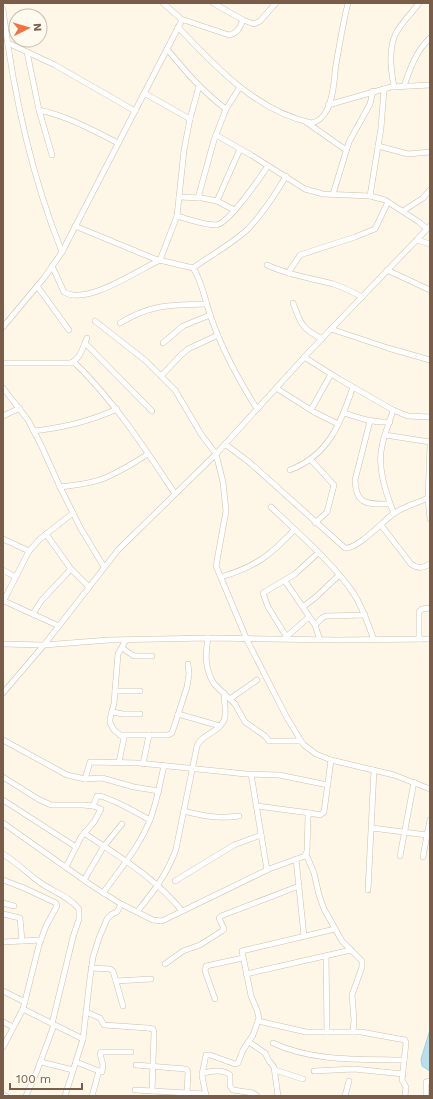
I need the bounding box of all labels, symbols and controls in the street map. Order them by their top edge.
north arrow [8,8,48,48]
text: N [31,23,44,32]
scale bar [10,1065,82,1091]
text: 100 m [16,1072,51,1086]

